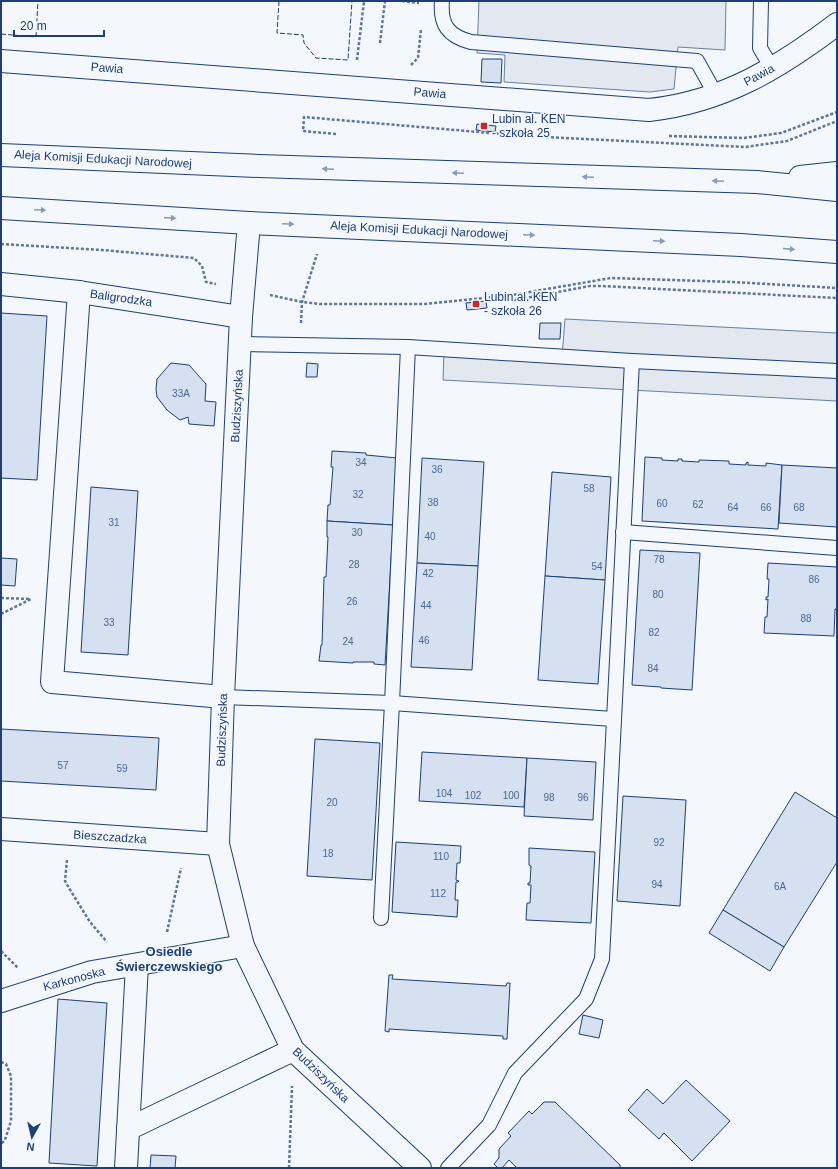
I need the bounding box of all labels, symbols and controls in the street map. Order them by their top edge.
scale bar [14,12,104,38]
text: 20 m [20,19,47,33]
street label: Pawia [90,60,124,76]
street label: Pawia [741,61,777,89]
street label: Pawia [413,85,447,101]
place label: Lubin al. KEN - szkoła 25 [492,112,565,140]
marker: Lubin al. KEN - szkoła 25 [479,121,489,131]
street label: Aleja Komisji Edukacji Narodowej [14,147,192,171]
one-way arrow [322,165,334,172]
one-way arrow [452,169,464,176]
one-way arrow [582,173,594,180]
one-way arrow [712,177,724,184]
one-way arrow [34,207,46,214]
one-way arrow [164,215,177,221]
street label: Aleja Komisji Edukacji Narodowej [330,218,508,242]
one-way arrow [282,221,294,228]
one-way arrow [523,232,536,238]
one-way arrow [653,238,666,244]
one-way arrow [783,245,795,252]
street label: Baligrodzka [89,287,153,309]
place label: Lubin al. KEN - szkoła 26 [484,290,557,318]
marker: Lubin al. KEN - szkoła 26 [471,299,481,309]
street label: Budziszyńska [228,369,246,443]
house number: 33A [172,388,190,399]
house number: 34 [355,457,367,468]
house number: 36 [431,464,443,475]
house number: 58 [583,483,595,494]
house number: 32 [352,489,364,500]
house number: 38 [427,497,439,508]
house number: 60 [656,498,668,509]
house number: 62 [692,499,704,510]
house number: 64 [727,502,739,513]
house number: 66 [760,502,772,513]
house number: 68 [793,502,805,513]
house number: 31 [108,517,120,528]
house number: 30 [351,527,363,538]
house number: 40 [424,531,436,542]
house number: 78 [653,554,665,565]
house number: 28 [348,559,360,570]
house number: 54 [591,561,603,572]
house number: 42 [422,568,434,579]
house number: 86 [808,574,820,585]
house number: 80 [652,589,664,600]
house number: 26 [346,596,358,607]
house number: 44 [420,600,432,611]
house number: 88 [800,613,812,624]
house number: 33 [103,617,115,628]
house number: 82 [648,627,660,638]
house number: 46 [418,635,430,646]
house number: 24 [342,636,354,647]
house number: 84 [647,663,659,674]
street label: Budziszyńska [214,693,230,767]
house number: 57 [57,760,69,771]
house number: 59 [116,763,128,774]
house number: 104 [436,788,453,799]
house number: 102 [465,790,482,801]
house number: 100 [503,790,520,801]
house number: 98 [543,792,555,803]
house number: 96 [577,792,589,803]
house number: 20 [326,797,338,808]
street label: Bieszczadzka [73,827,147,847]
house number: 92 [653,837,665,848]
house number: 18 [322,848,334,859]
house number: 110 [433,851,449,862]
house number: 94 [651,879,663,890]
house number: 6A [774,881,786,892]
house number: 112 [430,888,446,899]
district label: Osiedle Świerczewskiego [116,944,223,974]
street label: Karkonoska [42,964,107,994]
street label: Budziszyńska [290,1044,352,1106]
north arrow [12,1117,52,1157]
text: N [26,1140,35,1153]

